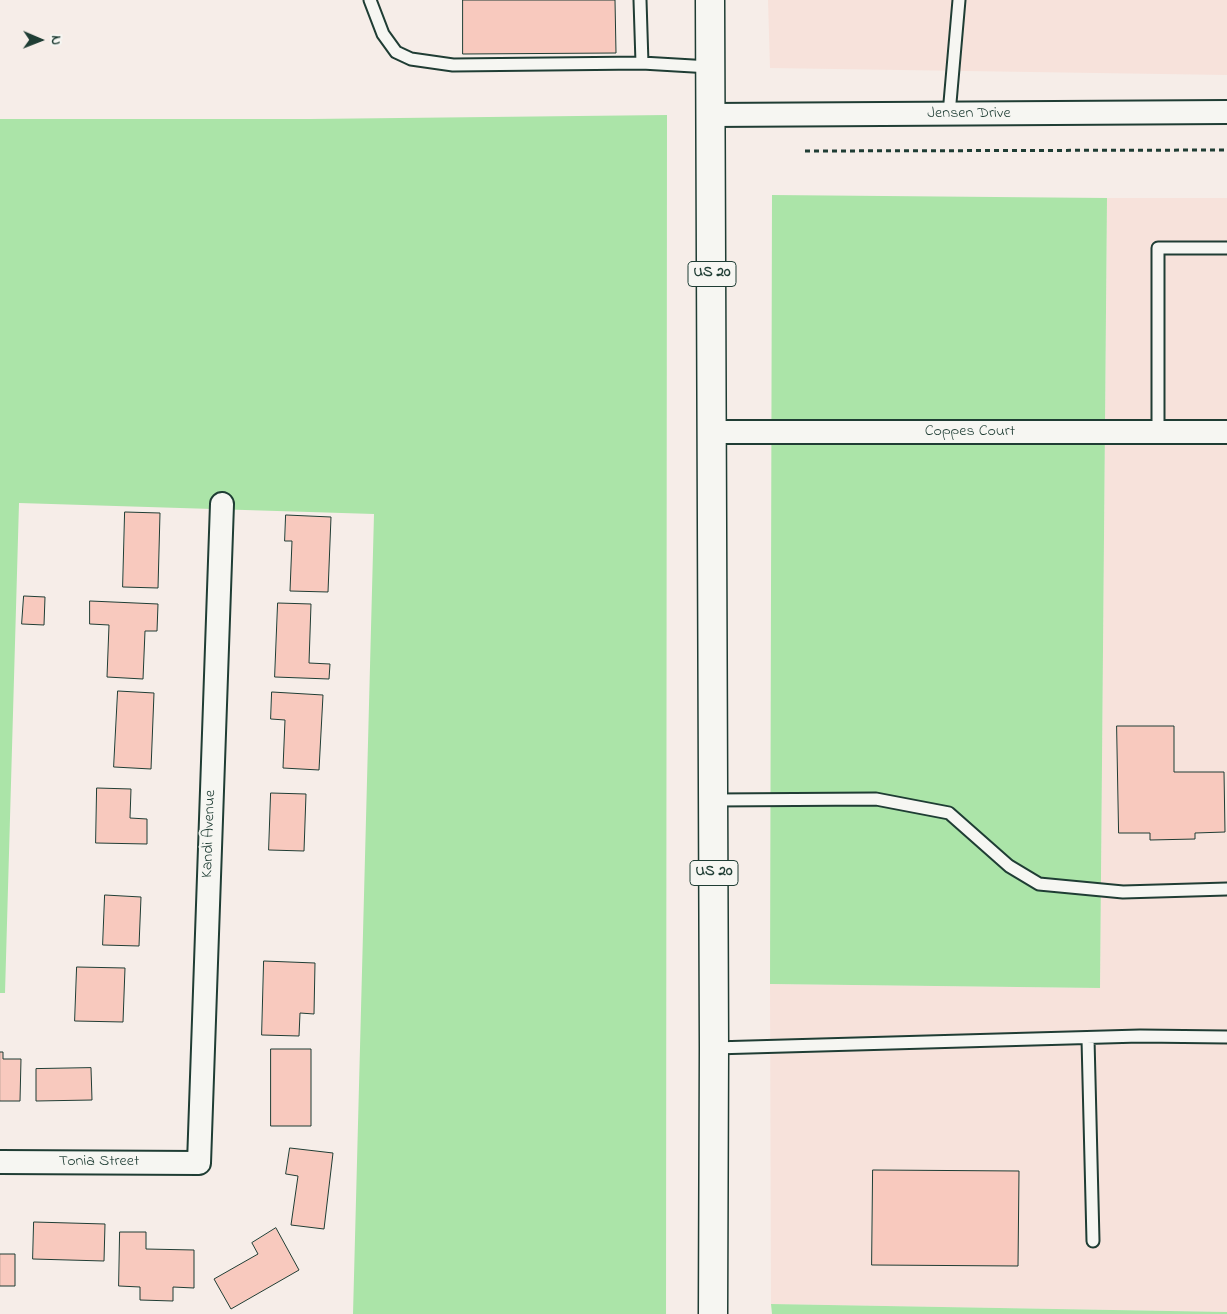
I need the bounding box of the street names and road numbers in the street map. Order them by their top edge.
street label: Jensen Drive [927,104,1011,124]
road number: US 20 [688,262,736,286]
street label: Coppes Court [925,422,1015,442]
street label: Kandi Avenue [199,790,221,878]
road number: US 20 [690,860,738,886]
street label: Tonia Street [59,1152,139,1172]

